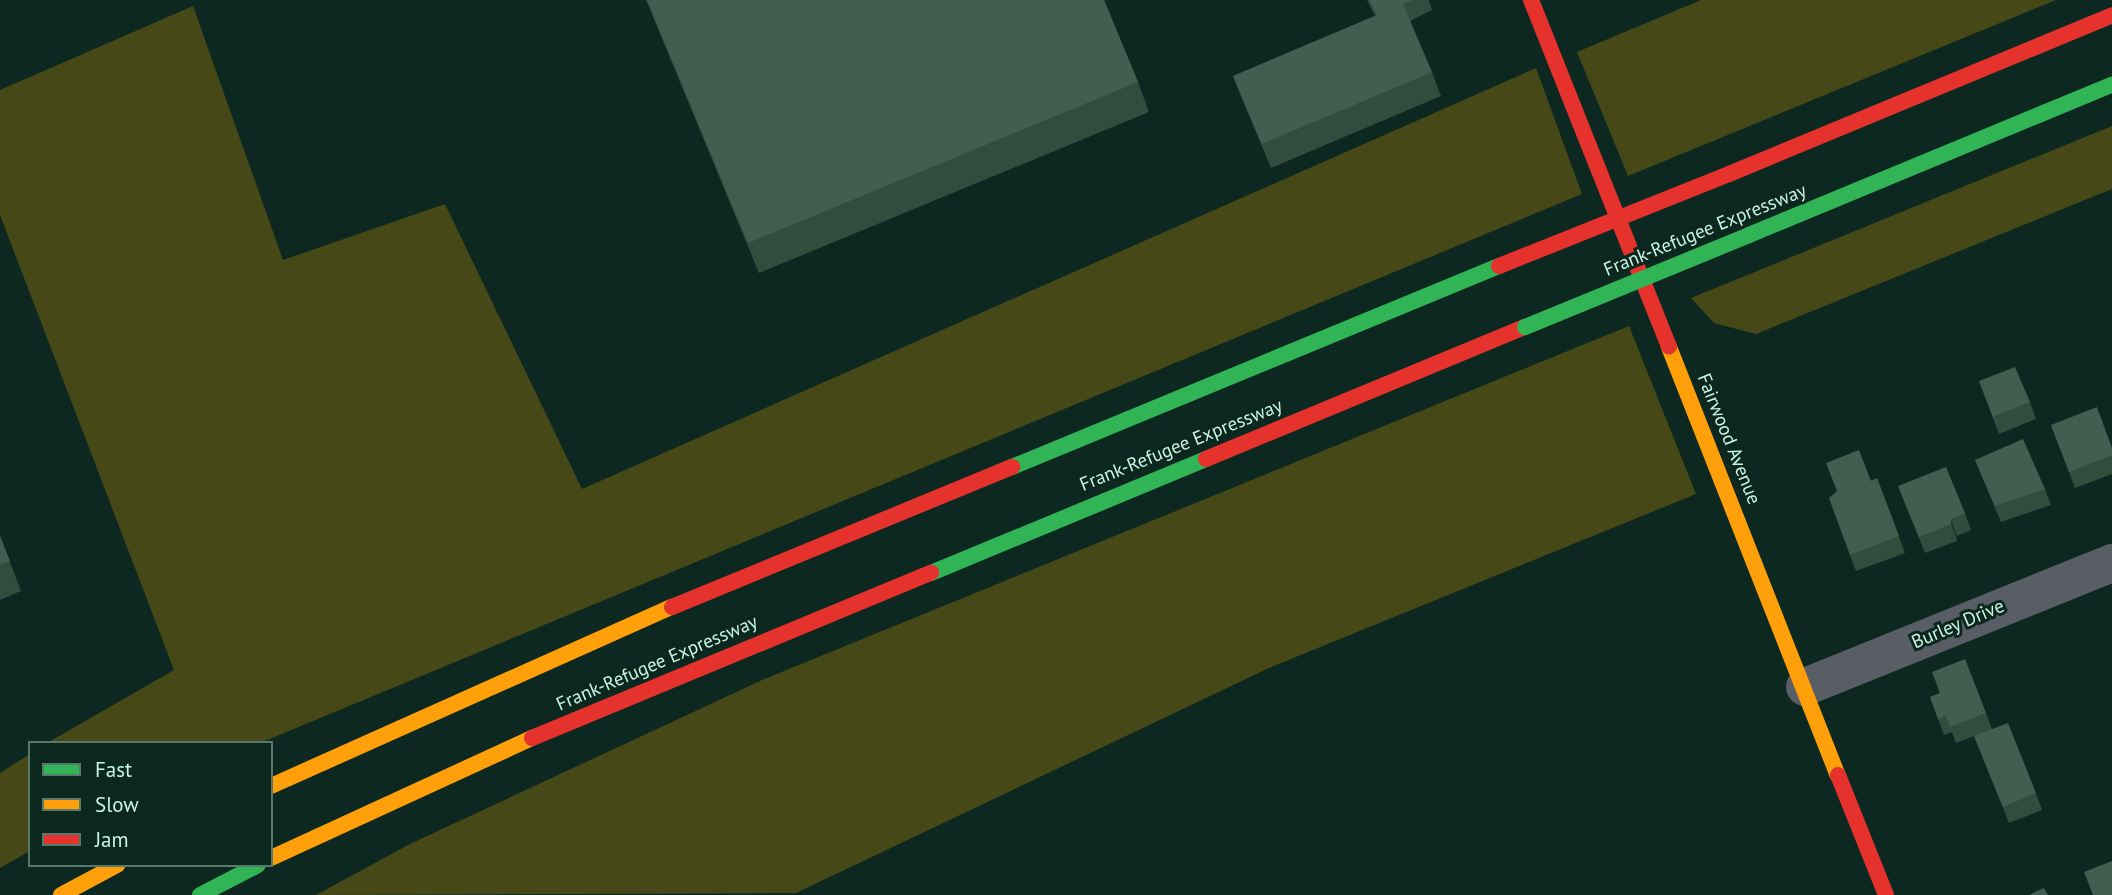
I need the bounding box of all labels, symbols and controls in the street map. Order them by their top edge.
street label: Frank-Refugee Expressway [1600,179,1810,281]
street label: Fairwood Avenue [1692,370,1766,508]
street label: Frank-Refugee Expressway [1076,394,1286,496]
street label: Burley Drive [1908,594,2008,654]
street label: Frank-Refugee Expressway [553,610,761,716]
legend [28,741,273,867]
text: Fast [95,756,132,783]
text: Slow [95,791,139,818]
text: Jam [95,826,129,853]

